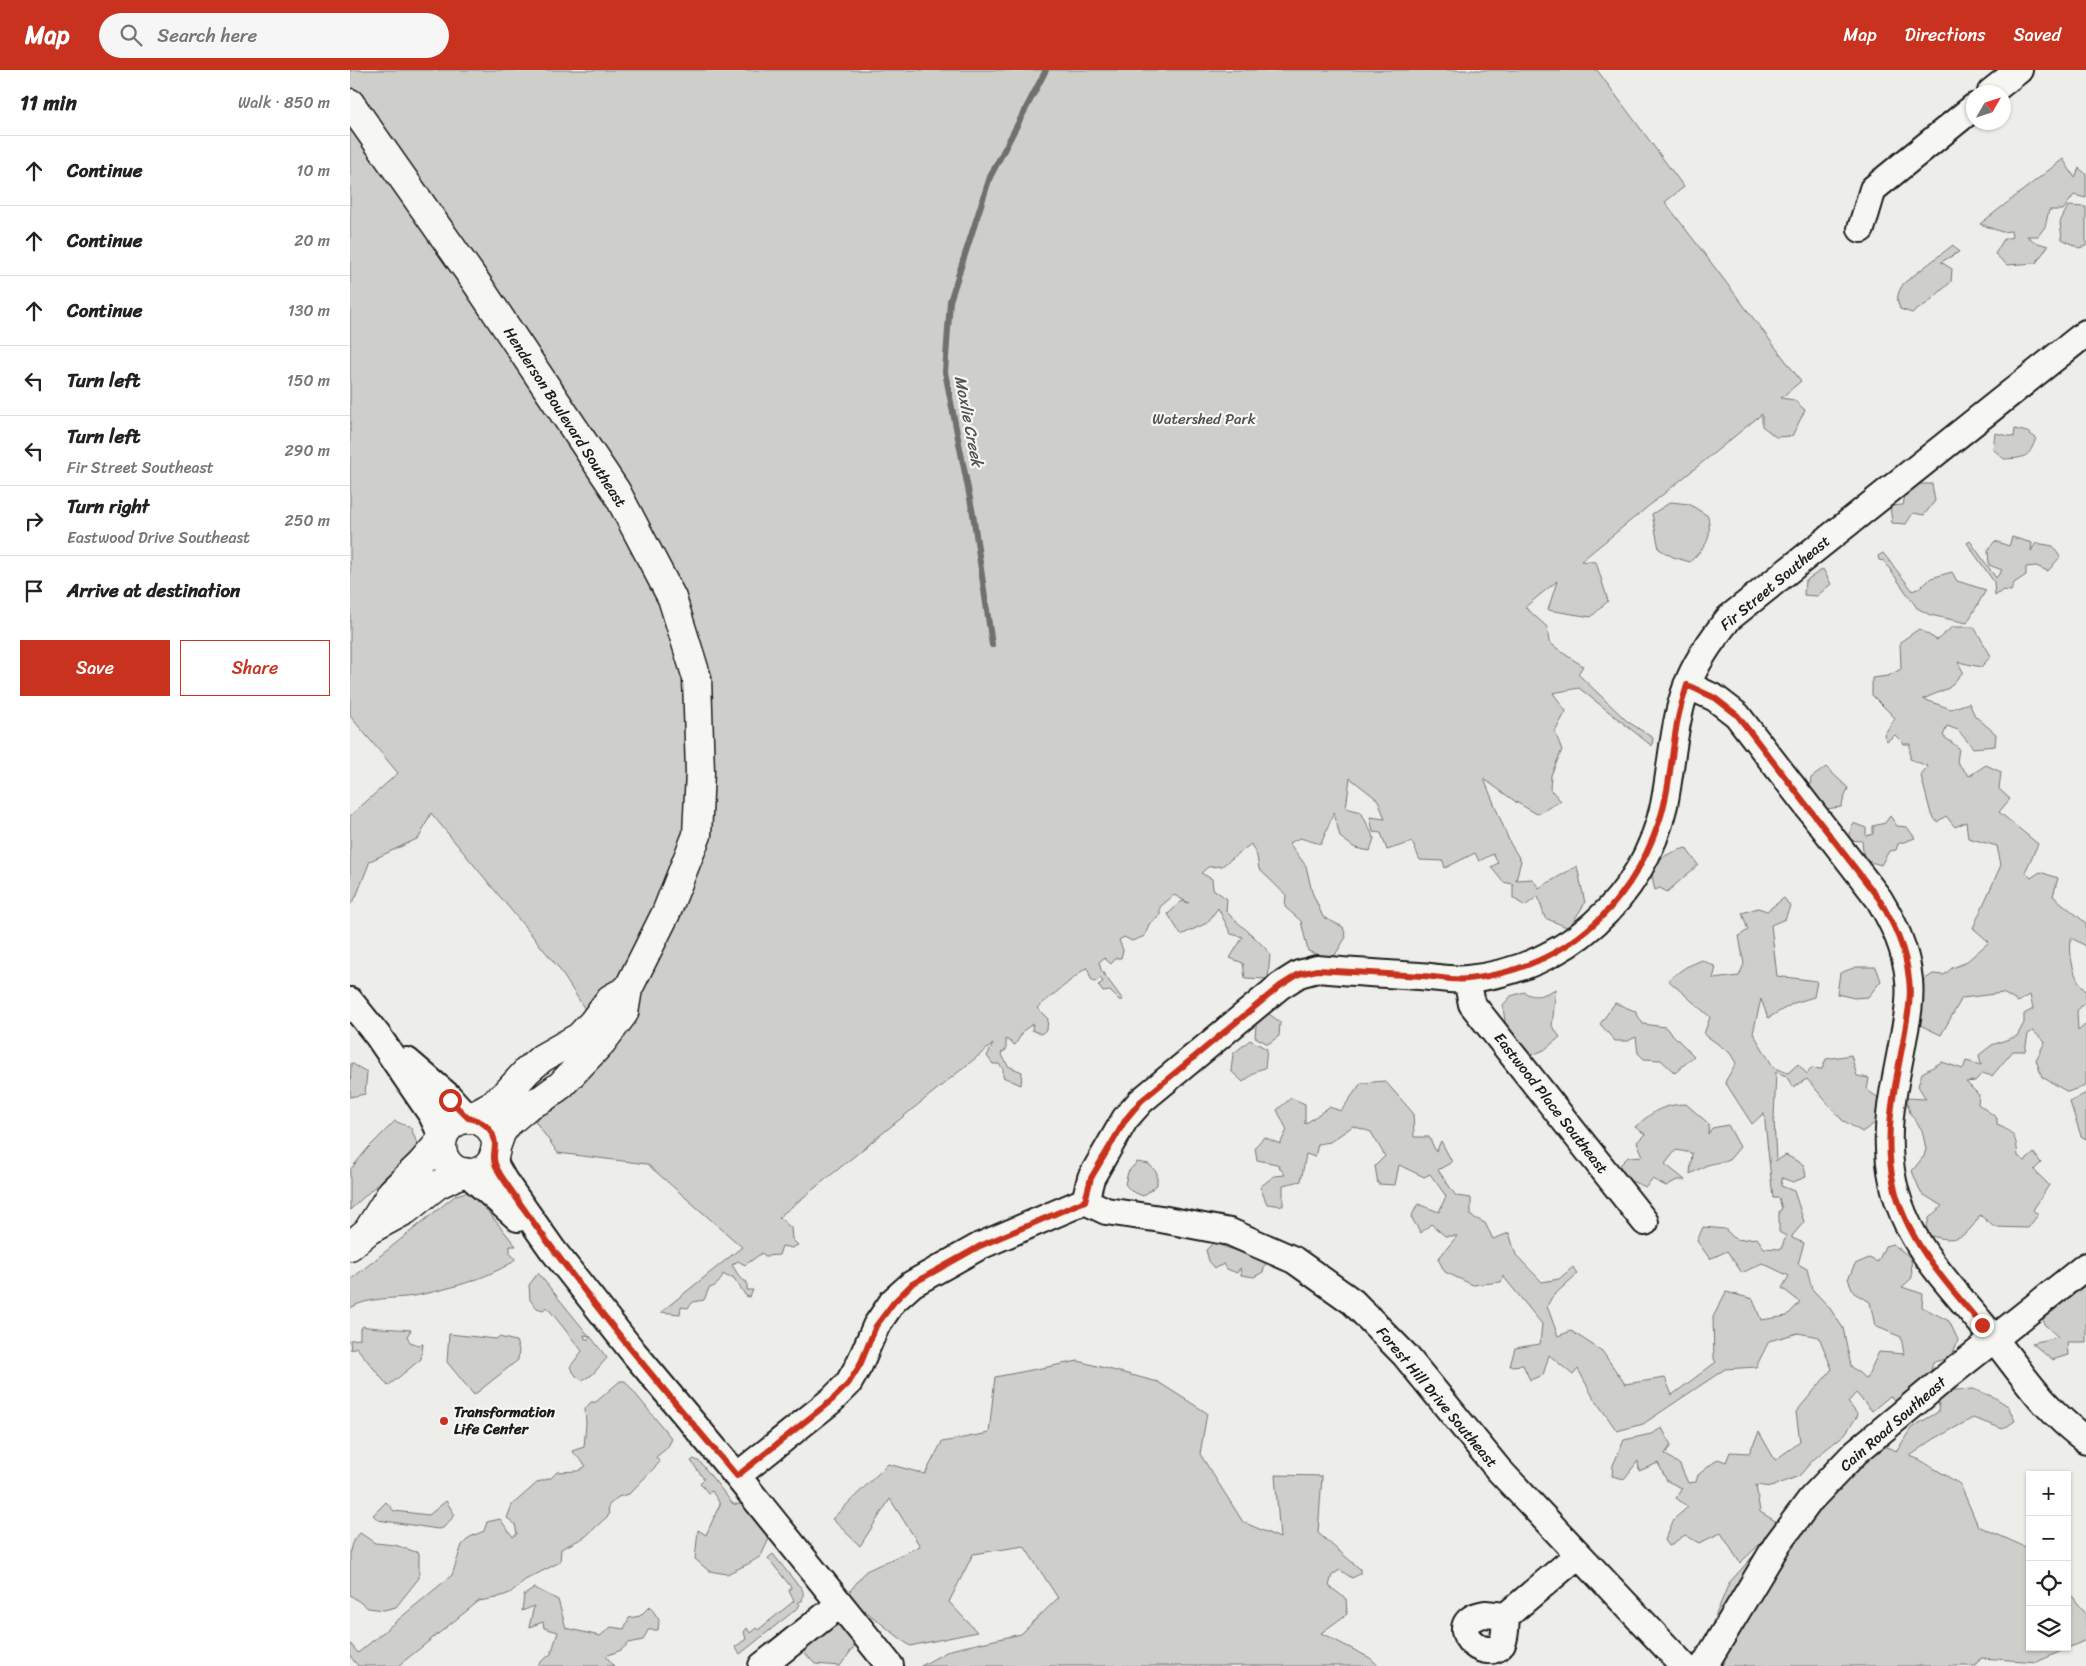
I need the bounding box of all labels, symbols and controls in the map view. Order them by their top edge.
search box [99,13,449,58]
text: Map [25,14,69,56]
text: Search here [157,19,257,52]
text: Map [1844,19,1877,51]
text: Directions [1905,19,1986,51]
text: Saved [2014,19,2061,51]
icon: search [117,21,145,49]
text: 11 min [20,84,77,122]
north arrow [1966,85,2011,130]
text: Walk · 850 m [238,88,330,117]
text: Continue [67,154,143,187]
text: 10 m [297,156,330,185]
icon: ahead [20,157,48,185]
text: Continue [67,224,143,257]
text: 20 m [294,226,330,255]
icon: ahead [20,227,48,255]
text: Continue [67,294,143,327]
text: 130 m [288,296,330,325]
icon: ahead [20,297,48,325]
street label: Henderson Boulevard Southeast [497,321,634,513]
text: Turn left [67,364,140,397]
text: 150 m [287,366,330,395]
icon: left [20,367,48,395]
water label: Moxlie Creek [946,373,992,471]
park label: Watershed Park [1152,406,1257,432]
text: Turn left [67,420,140,453]
text: 290 m [284,436,330,465]
icon: left [20,437,48,465]
text: Fir Street Southeast [67,453,214,482]
text: Turn right [67,490,149,523]
text: 250 m [284,506,330,535]
icon: right [20,507,48,535]
text: Eastwood Drive Southeast [67,523,250,552]
street label: Fir Street Southeast [1714,529,1836,637]
text: Arrive at destination [67,574,240,607]
icon: arrive [20,577,48,605]
button: Save [20,640,170,696]
button: Share [180,640,330,696]
street label: Eastwood Place Southeast [1487,1027,1615,1180]
route start [439,1089,462,1112]
route end [1971,1314,1994,1337]
street label: Forest Hill Drive Southeast [1370,1320,1504,1474]
street label: Cain Road Southeast [1834,1369,1953,1478]
place label: Transformation Life Center [454,1399,556,1442]
marker: Transformation Life Center [438,1415,450,1427]
map controls [2026,1471,2071,1651]
button: + [2026,1471,2071,1516]
button: − [2026,1516,2071,1561]
button: locate [2026,1561,2071,1606]
button: layers [2026,1606,2071,1651]

